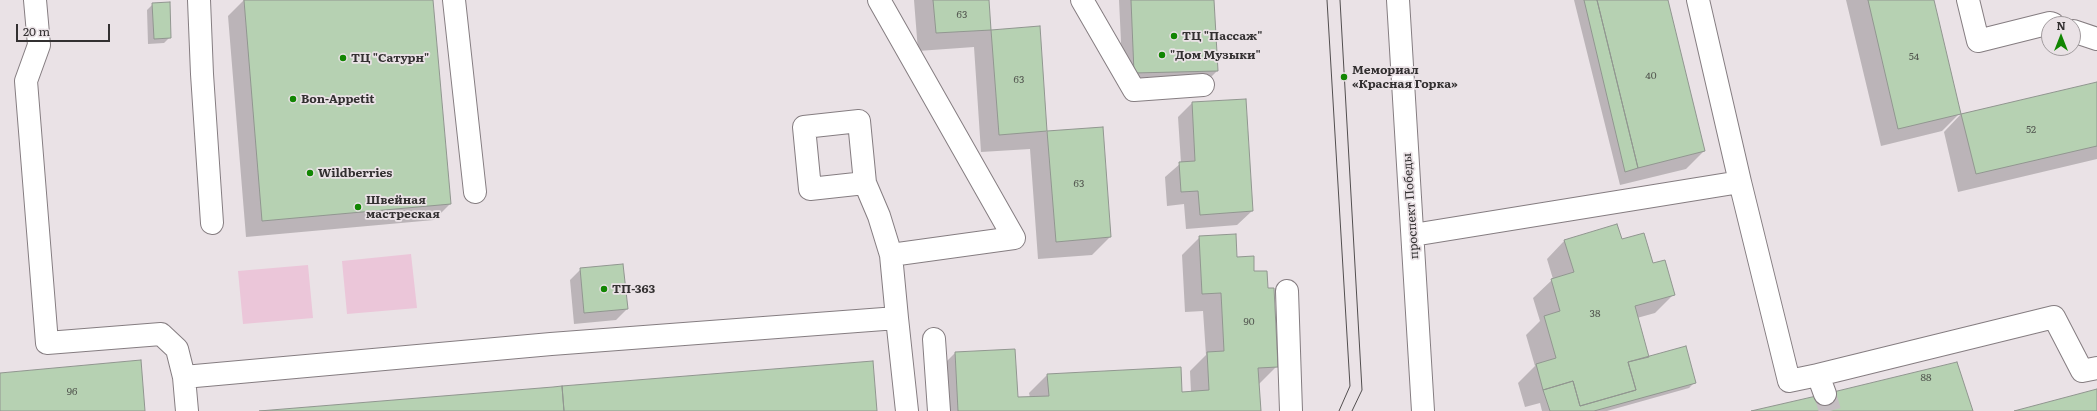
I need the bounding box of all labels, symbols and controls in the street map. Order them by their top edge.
house number: 63 [957,9,967,21]
scale bar [18,16,112,42]
north arrow [2041,16,2081,56]
text: N [2056,17,2066,33]
text: 20 m [23,22,50,40]
place label: ТЦ "Пассаж" [1182,29,1262,43]
marker: ТЦ "Пассаж" [1169,31,1179,41]
place label: "Дом Музыки" [1170,48,1261,62]
marker: "Дом Музыки" [1157,50,1167,60]
place label: ТЦ "Сатурн" [351,51,429,65]
house number: 54 [1909,51,1919,63]
marker: ТЦ "Сатурн" [338,53,348,63]
place label: Мемориал «Красная Горка» [1352,63,1458,91]
house number: 40 [1645,70,1657,82]
marker: Мемориал «Красная Горка» [1339,72,1349,82]
house number: 63 [1014,74,1024,86]
place label: Bon-Appetit [301,92,375,106]
marker: Bon-Appetit [288,94,298,104]
house number: 52 [2026,124,2036,136]
street label: проспект Победы [1400,152,1422,260]
place label: Wildberries [318,166,392,180]
marker: Wildberries [305,168,315,178]
house number: 63 [1074,178,1084,190]
place label: Швейная мастреская [366,193,440,221]
marker: Швейная мастреская [353,202,363,212]
place label: ТП-363 [612,282,655,296]
marker: ТП-363 [599,284,609,294]
house number: 38 [1590,308,1600,320]
house number: 90 [1243,316,1255,328]
house number: 88 [1920,372,1932,384]
house number: 96 [67,386,77,398]

